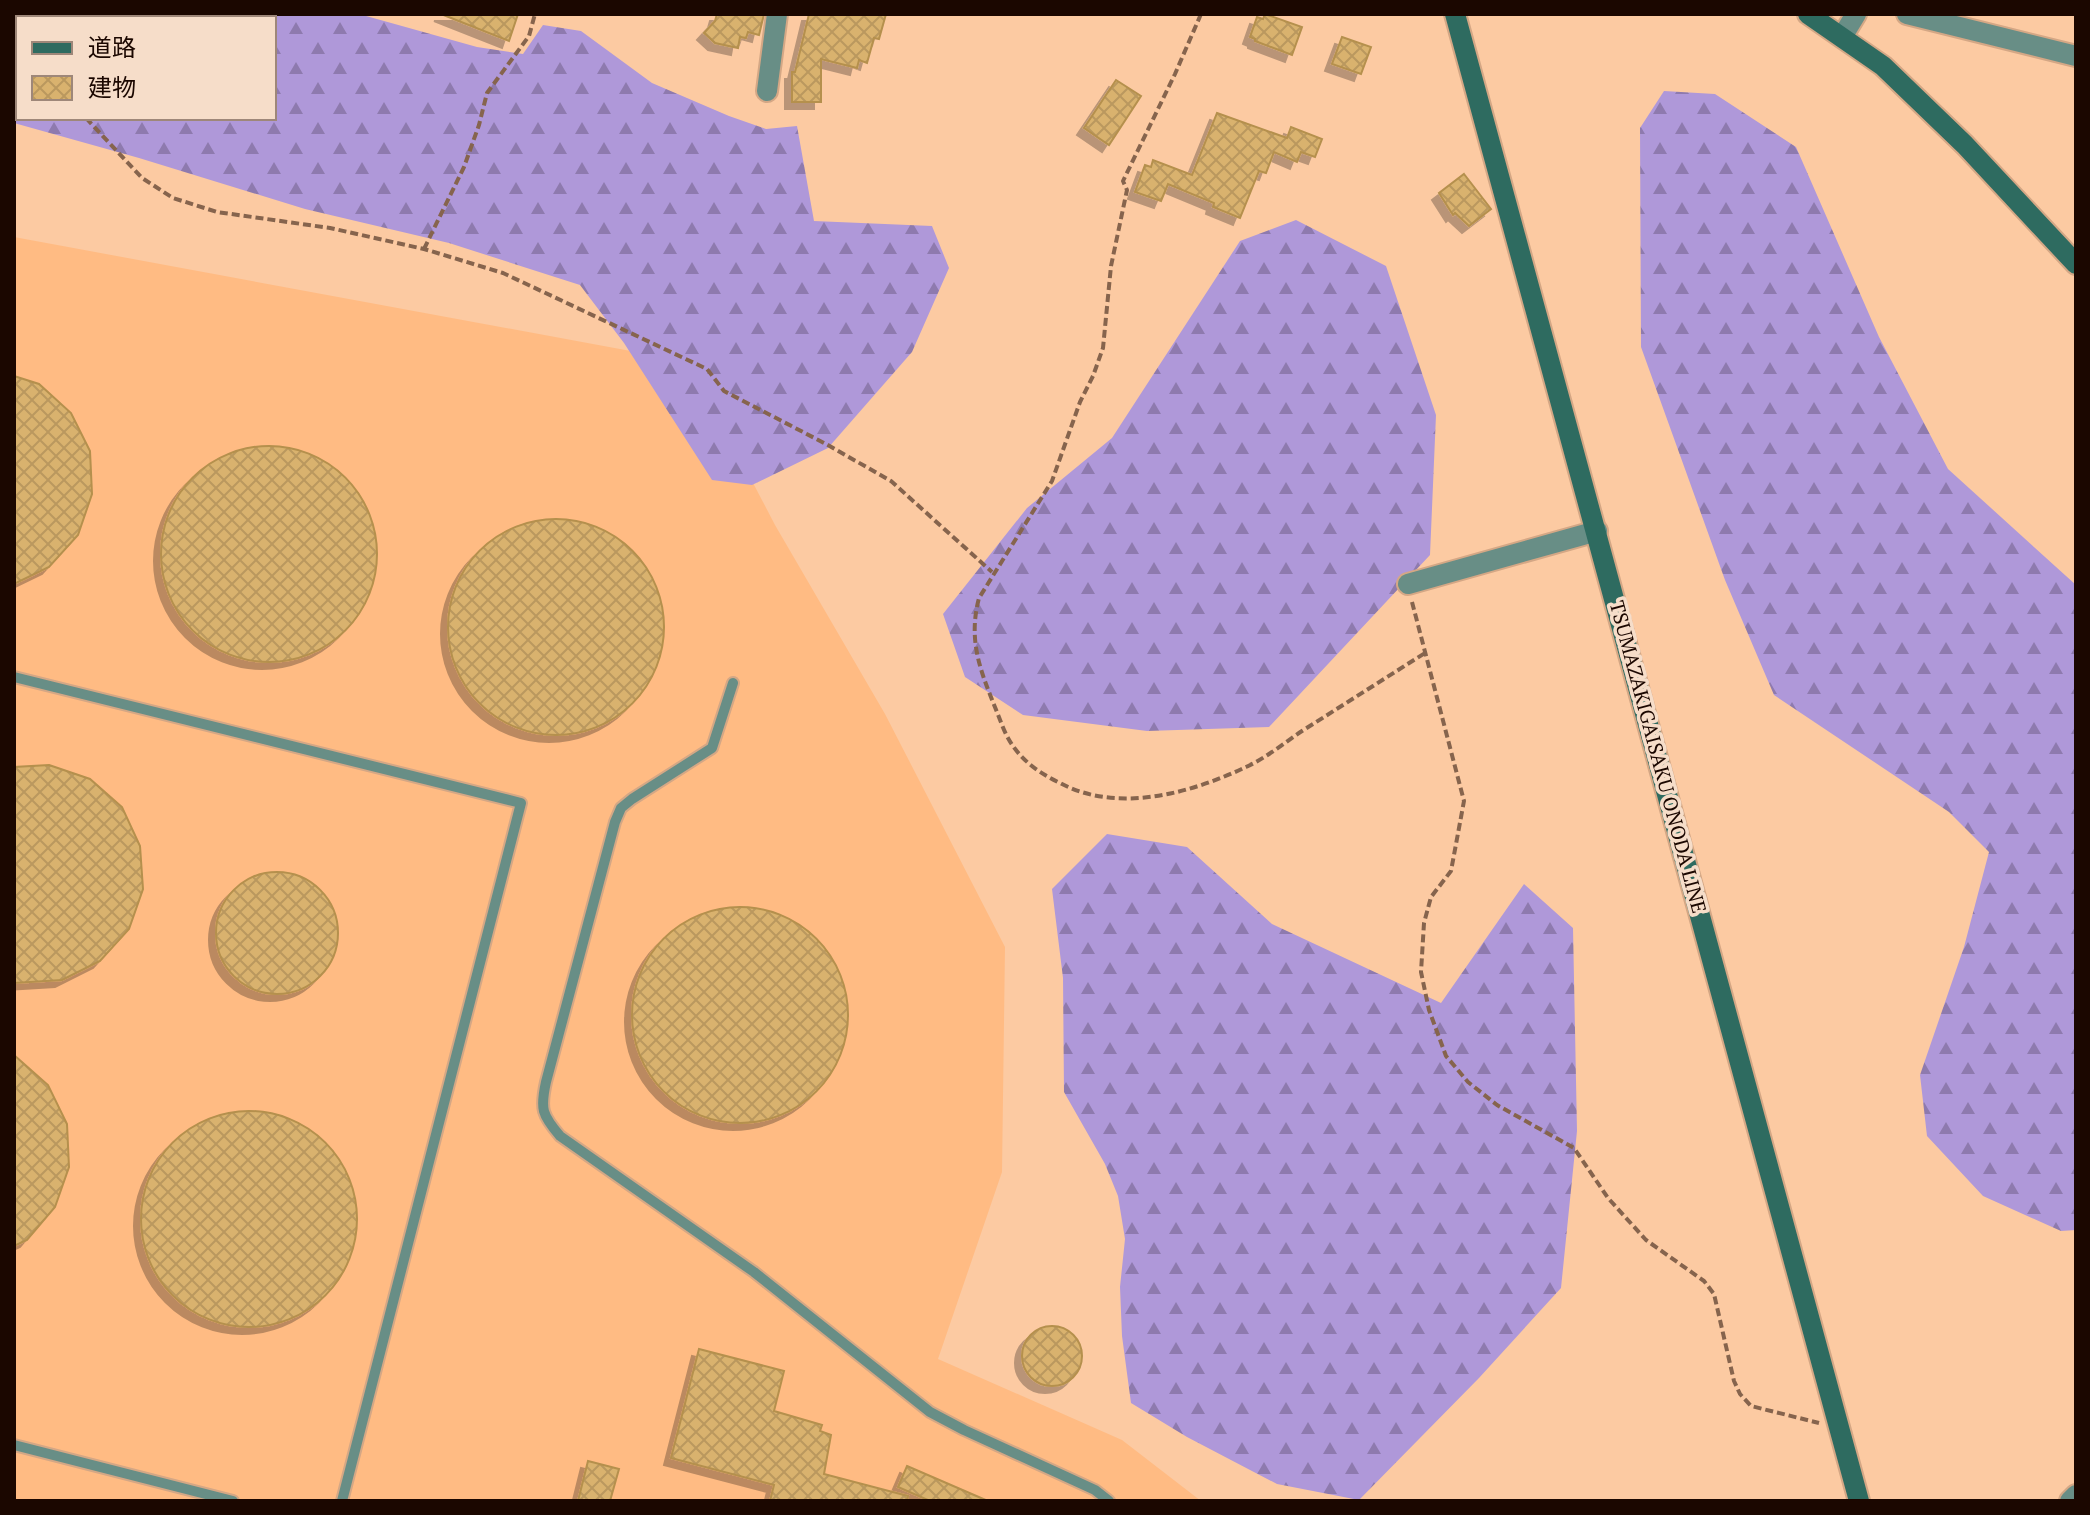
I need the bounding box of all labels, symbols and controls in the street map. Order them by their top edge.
legend [16,16,276,120]
text: 道路 [88,31,136,63]
text: 建物 [88,71,136,103]
street label: TSUMAZAKIGAISAKU ONODA LINE [1604,598,1713,916]

